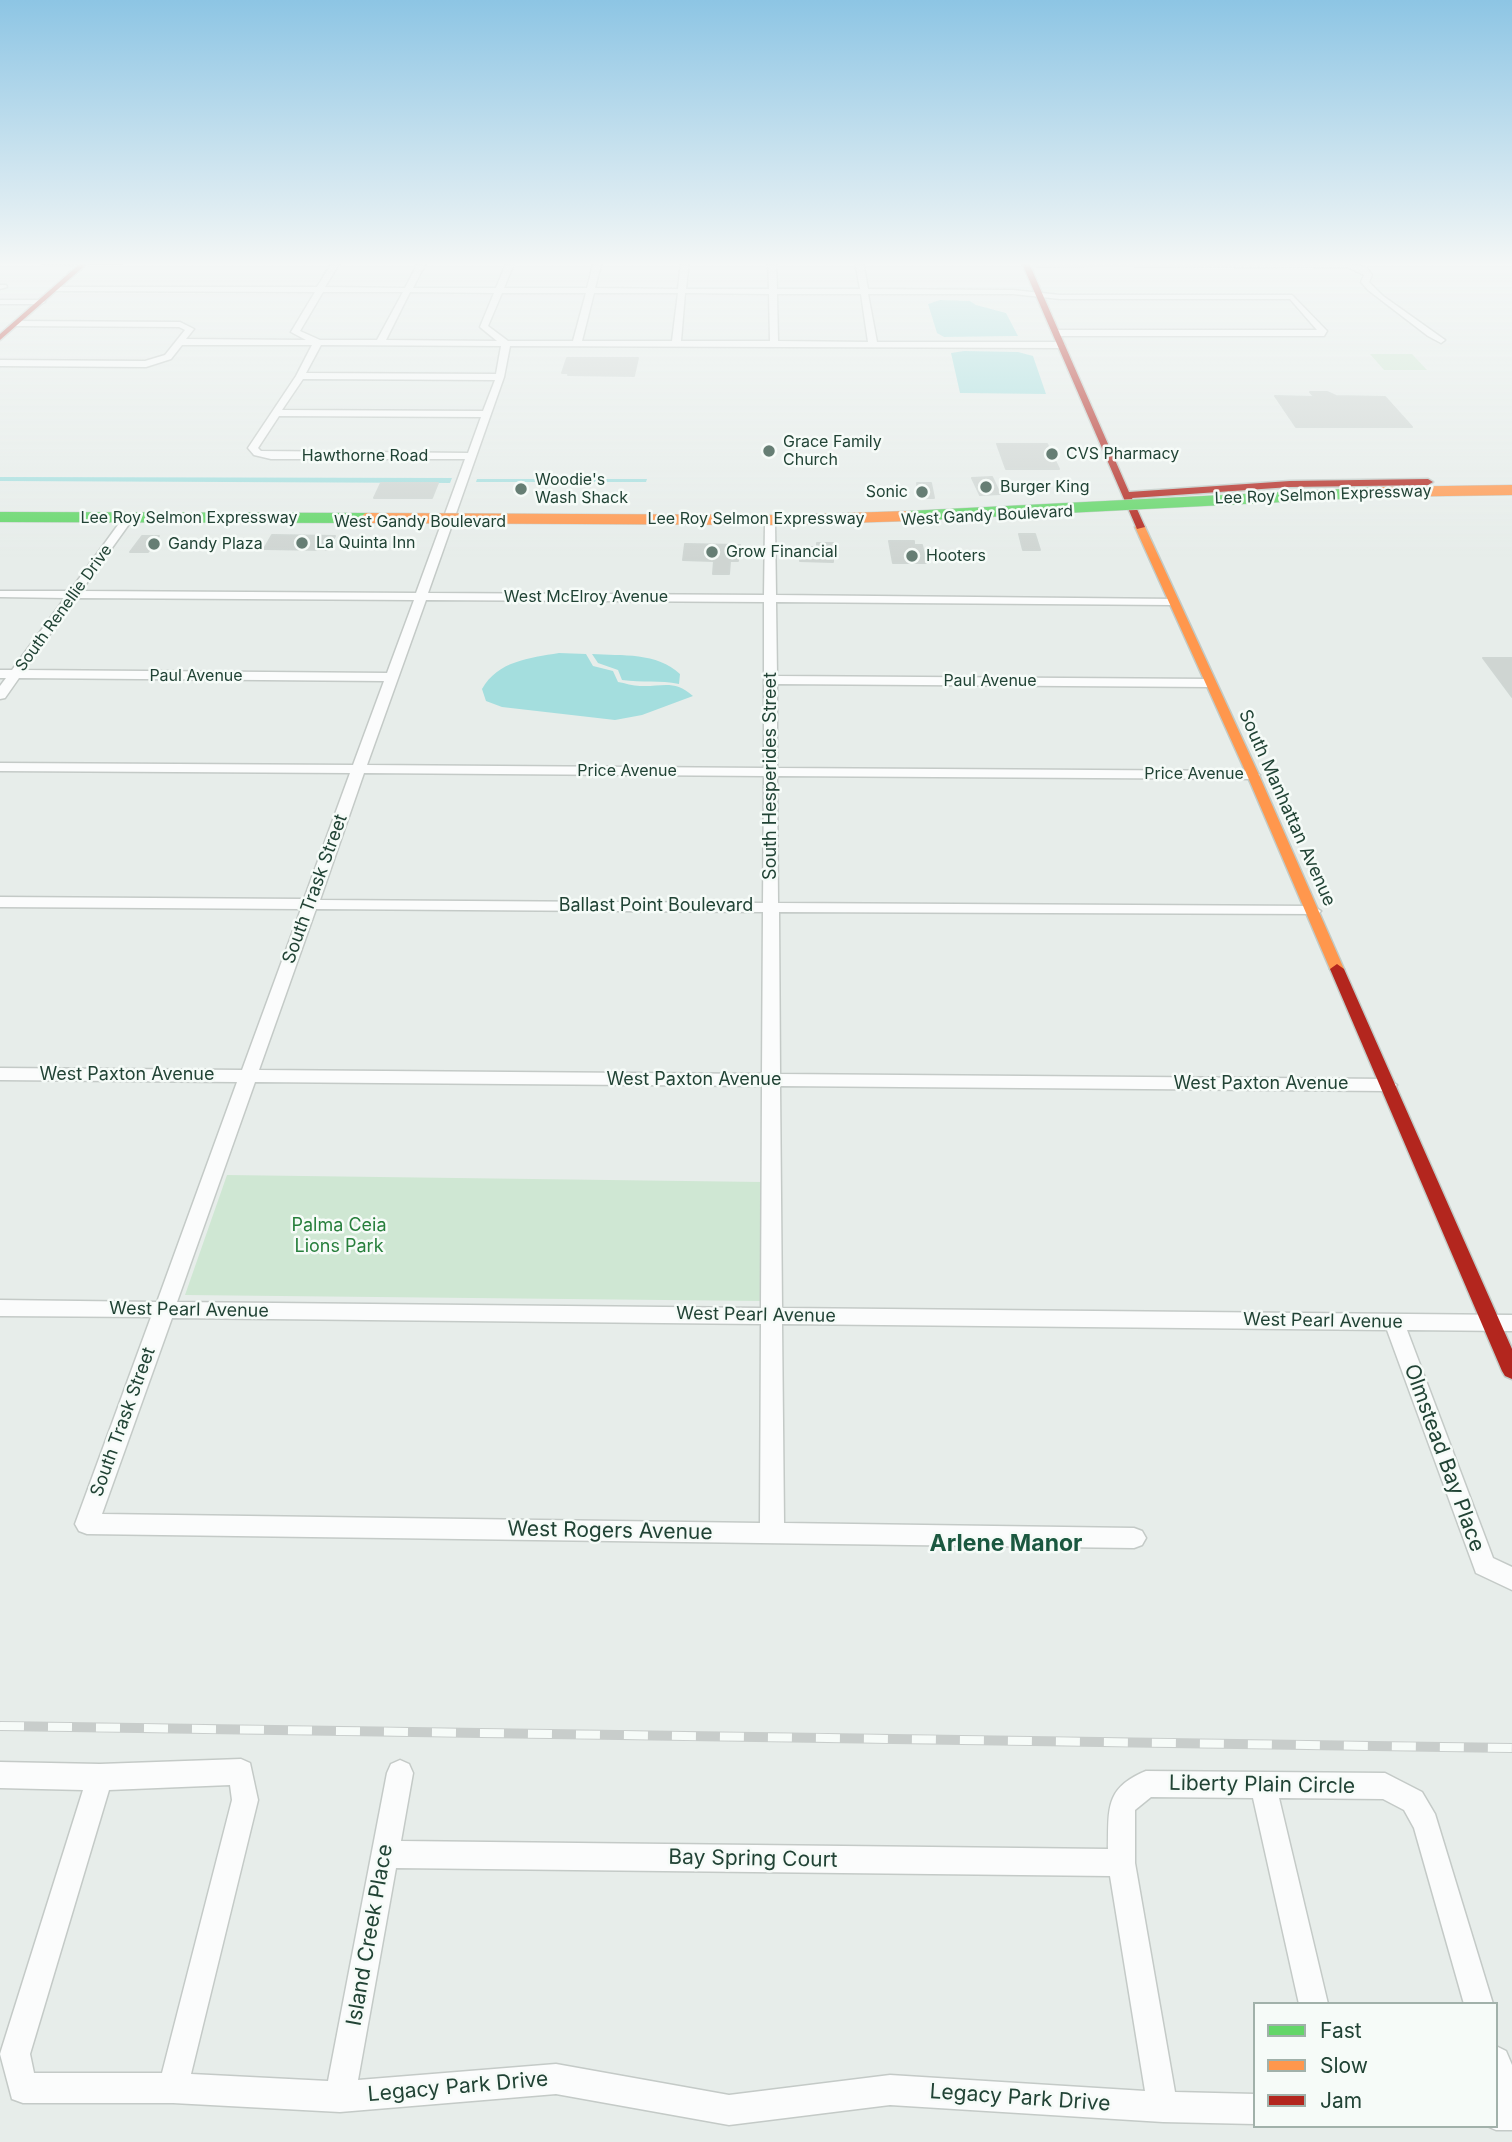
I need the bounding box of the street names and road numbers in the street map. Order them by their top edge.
street label: Hawthorne Road [302,446,428,466]
street label: Lee Roy Selmon Expressway [1214,482,1432,508]
street label: West Gandy Boulevard [901,502,1073,530]
street label: Lee Roy Selmon Expressway [80,508,298,528]
street label: Lee Roy Selmon Expressway [647,509,865,529]
street label: West Gandy Boulevard [334,512,506,532]
street label: South Renellie Drive [12,541,116,675]
street label: West McElroy Avenue [504,587,668,607]
street label: Paul Avenue [149,666,243,686]
street label: Paul Avenue [943,671,1037,691]
street label: South Hesperides Street [760,672,782,880]
street label: South Manhattan Avenue [1234,706,1340,910]
street label: Price Avenue [577,761,677,781]
street label: Price Avenue [1144,764,1244,784]
street label: South Trask Street [278,811,352,967]
street label: Ballast Point Boulevard [559,895,753,917]
street label: West Paxton Avenue [40,1064,214,1086]
street label: West Paxton Avenue [607,1069,781,1091]
street label: West Paxton Avenue [1174,1073,1348,1095]
street label: West Pearl Avenue [109,1298,269,1322]
street label: West Pearl Avenue [676,1303,836,1327]
street label: West Pearl Avenue [1243,1309,1403,1333]
street label: South Trask Street [86,1344,160,1500]
street label: Olmstead Bay Place [1398,1361,1490,1555]
street label: West Rogers Avenue [507,1517,713,1545]
street label: Liberty Plain Circle [1169,1771,1355,1799]
street label: Island Creek Place [342,1842,398,2028]
street label: Bay Spring Court [668,1845,838,1873]
street label: Legacy Park Drive [367,2067,549,2107]
street label: Legacy Park Drive [929,2079,1111,2117]

